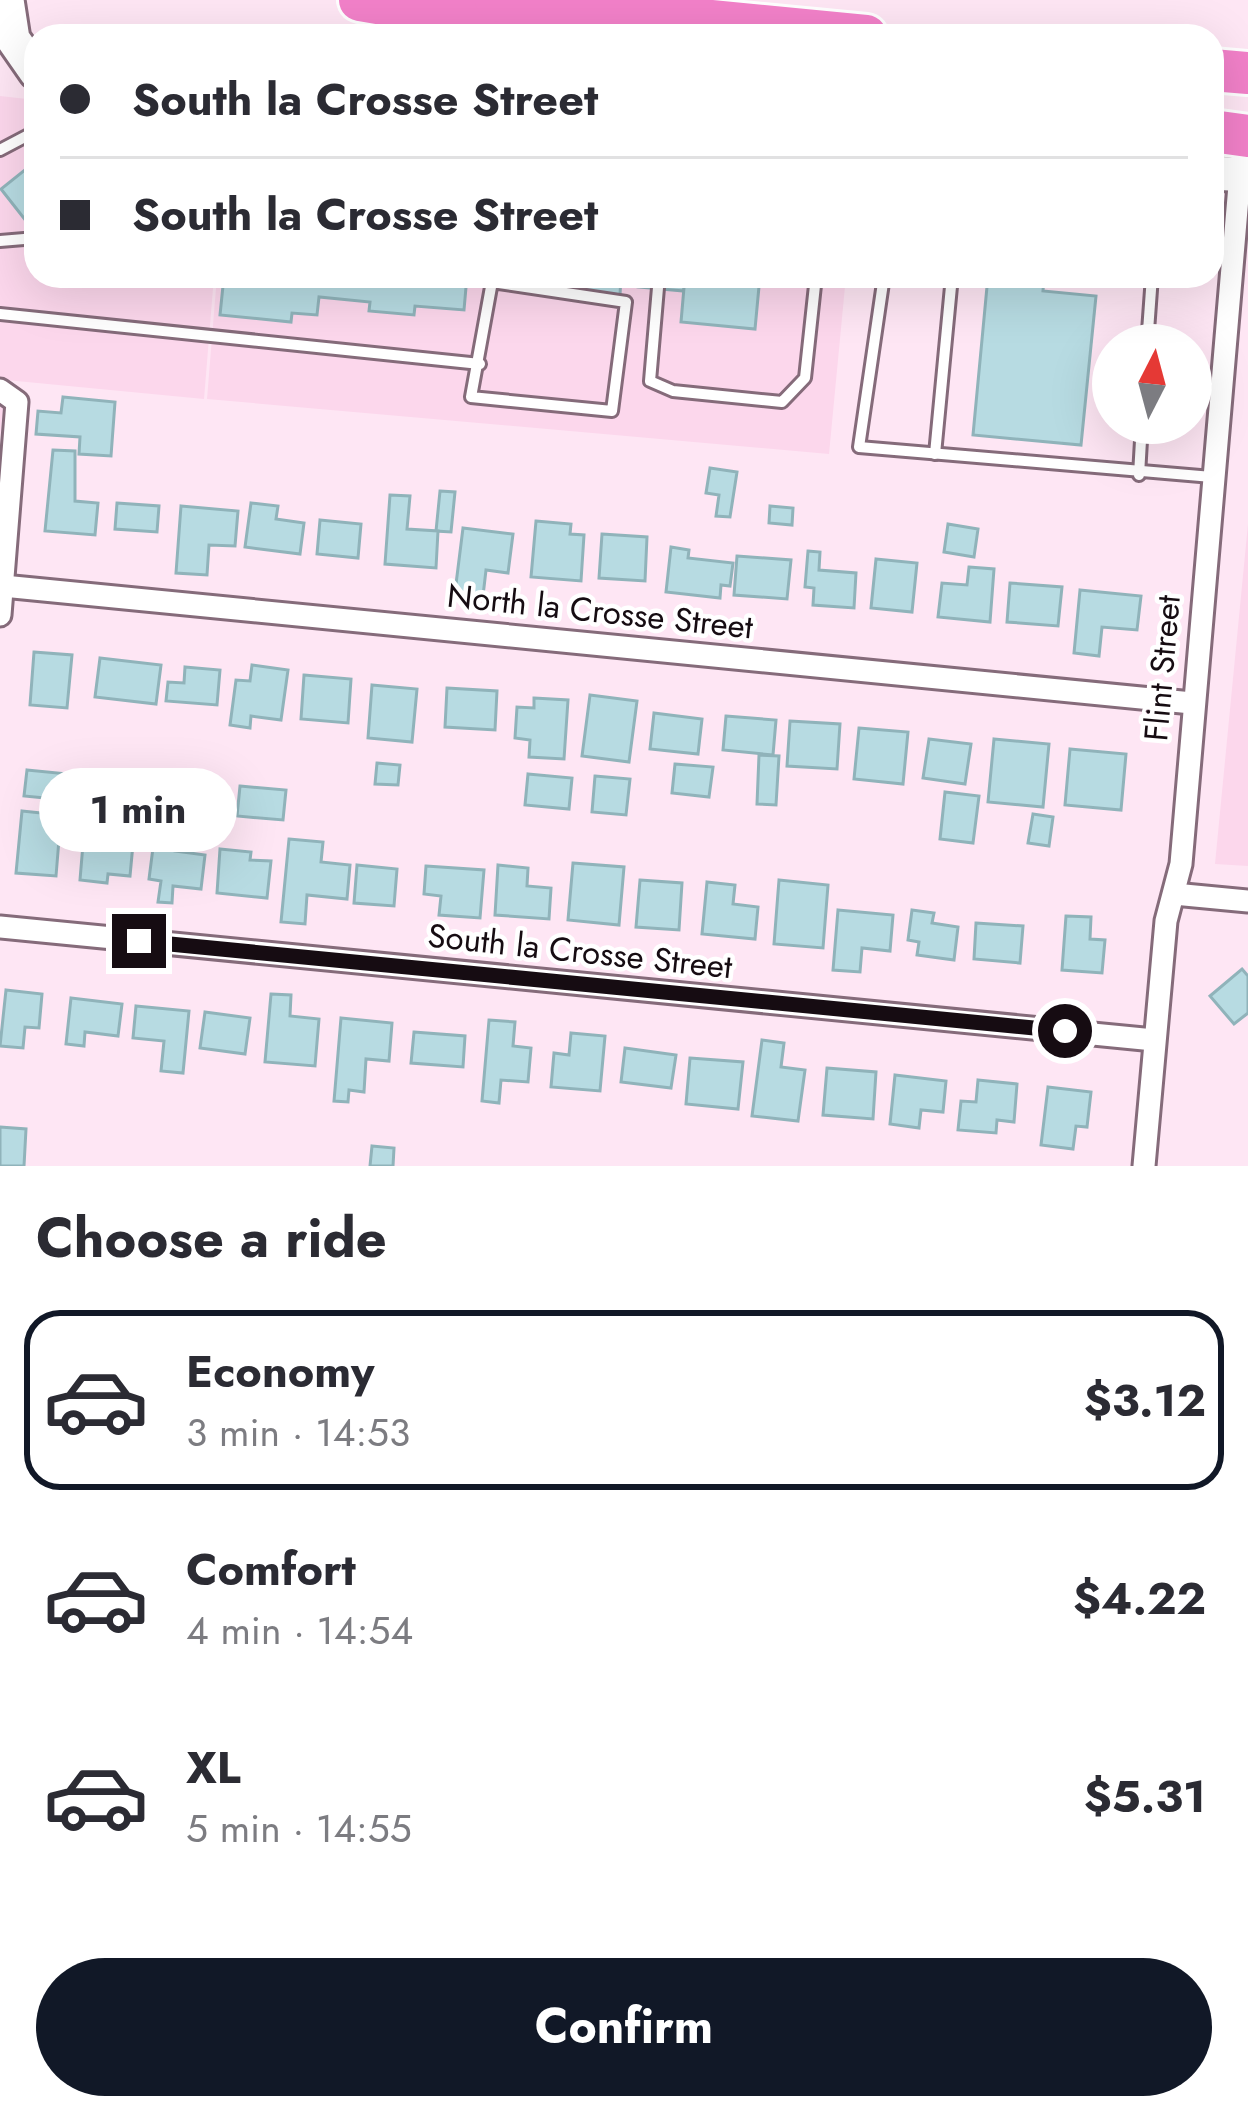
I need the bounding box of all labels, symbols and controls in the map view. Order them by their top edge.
text: South la Crosse Street [132,67,598,132]
text: South la Crosse Street [132,182,598,247]
north arrow [1092,324,1212,444]
map controls [1092,324,1212,444]
street label: North la Crosse Street [445,572,755,650]
street label: Flint Street [1132,593,1192,743]
callout: 1 min [40,767,238,851]
text: 1 min [90,781,186,838]
street label: South la Crosse Street [426,912,734,990]
route end [112,914,166,968]
route start [1038,1004,1092,1058]
text: Choose a ride [36,1199,387,1277]
text: Economy [186,1339,374,1404]
icon: car [42,1346,150,1454]
text: $3.12 [1084,1368,1206,1433]
text: 3 min · 14:53 [186,1404,410,1461]
text: Comfort [186,1537,356,1602]
icon: car [42,1544,150,1652]
text: $4.22 [1073,1566,1206,1631]
text: 4 min · 14:54 [186,1602,413,1659]
text: XL [186,1735,241,1800]
icon: car [42,1742,150,1850]
text: $5.31 [1084,1764,1206,1829]
text: 5 min · 14:55 [186,1800,412,1857]
button: Confirm [36,1958,1212,2096]

